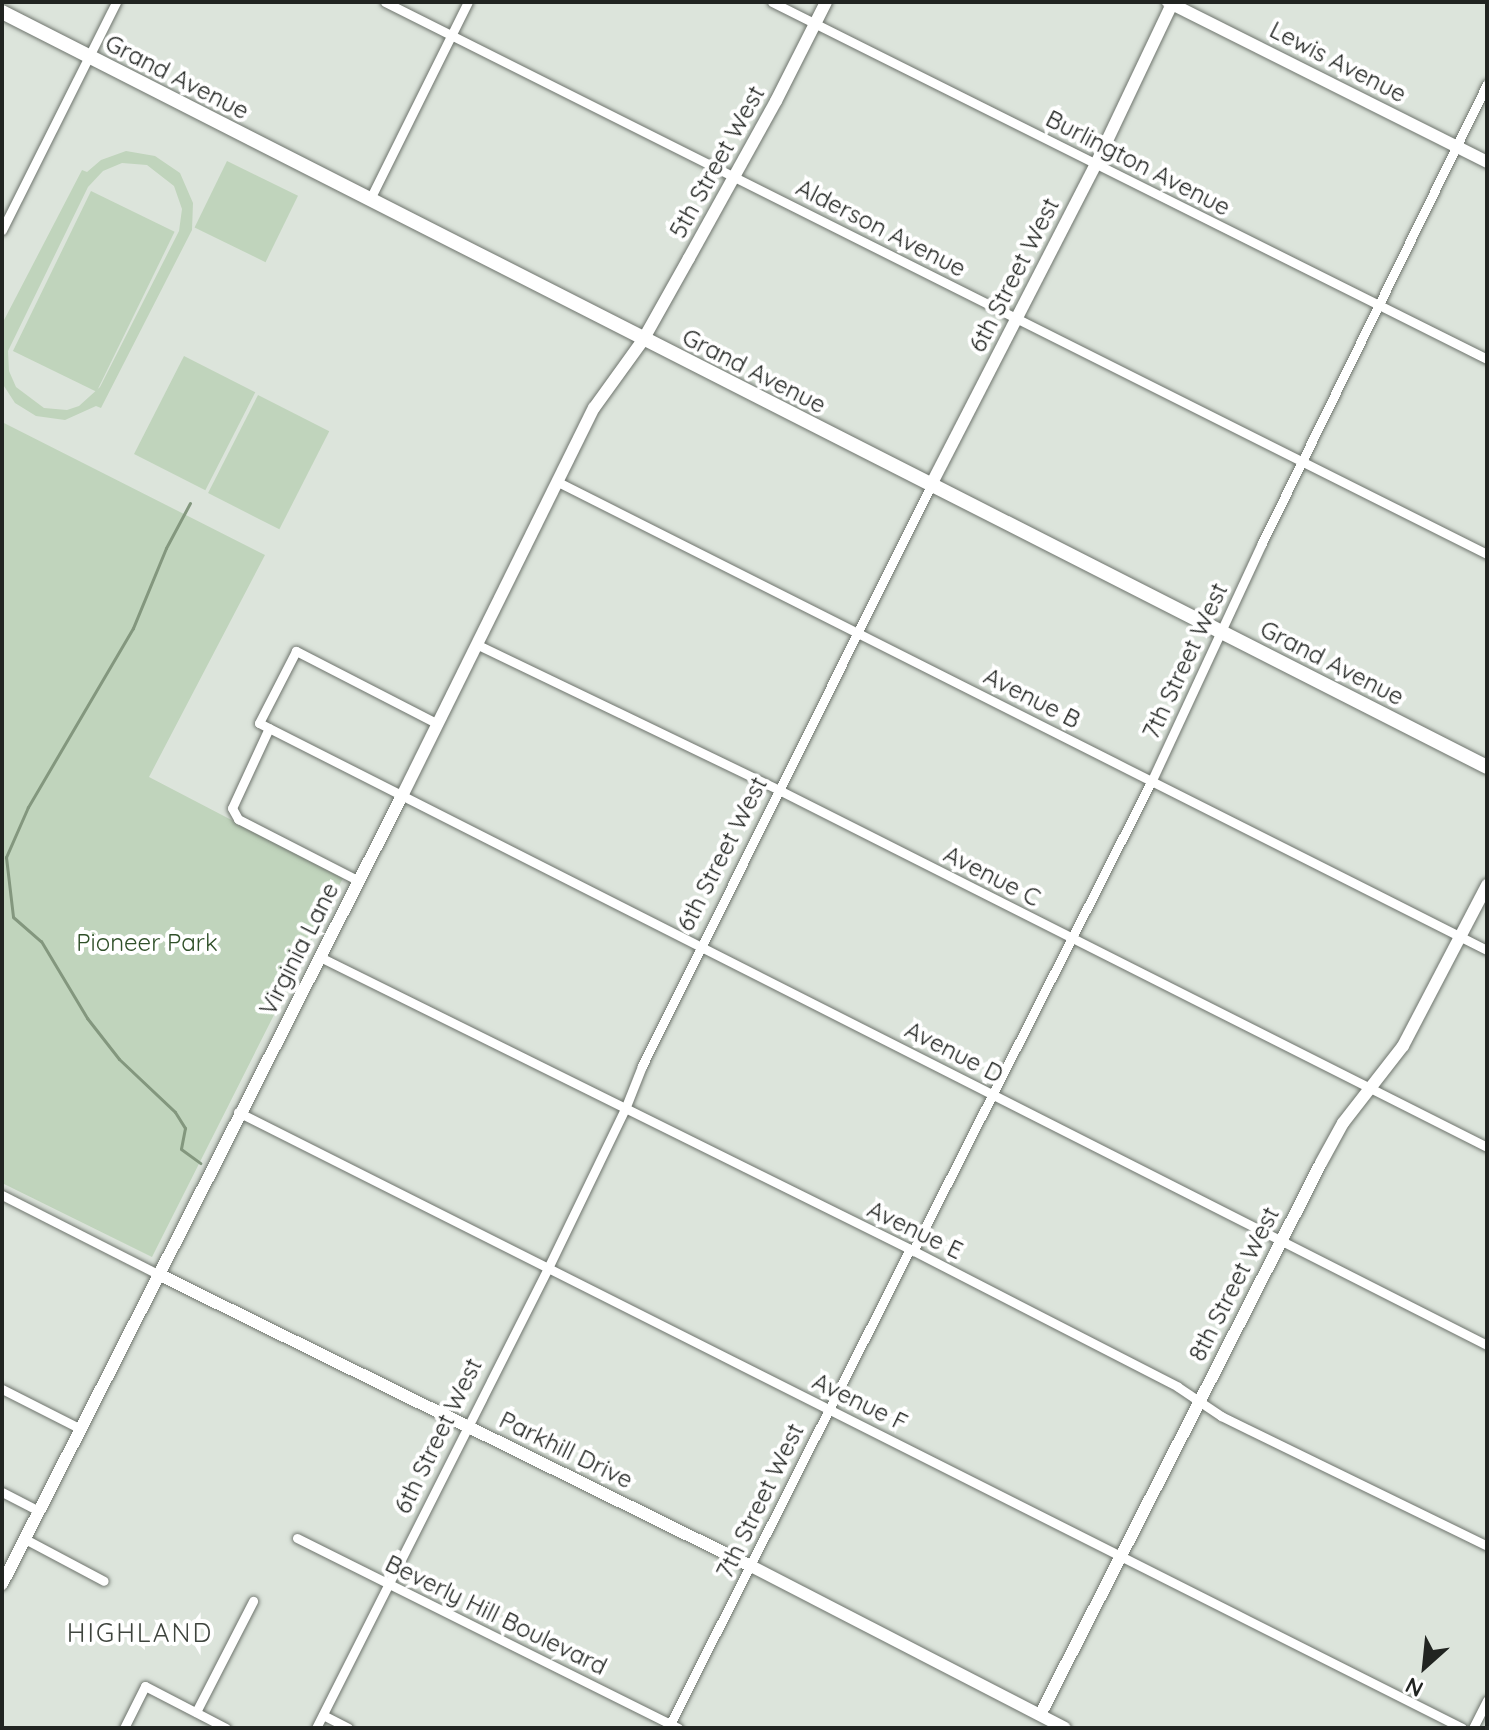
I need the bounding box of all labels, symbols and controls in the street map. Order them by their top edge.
street label: Lewis Avenue [1265,15,1411,109]
street label: Grand Avenue [100,28,254,126]
street label: 5th Street West [663,81,771,243]
street label: Burlington Avenue [1041,104,1235,222]
street label: Alderson Avenue [791,173,971,283]
street label: 6th Street West [963,193,1065,357]
street label: Grand Avenue [677,322,831,420]
street label: 7th Street West [1136,579,1234,743]
street label: Grand Avenue [1255,614,1409,712]
street label: Avenue B [979,662,1085,734]
street label: 6th Street West [671,772,773,936]
street label: Avenue C [939,839,1045,913]
street label: Virginia Lane [253,878,345,1020]
park label: Pioneer Park [76,929,218,957]
street label: Avenue D [900,1015,1008,1089]
street label: Avenue E [863,1195,967,1265]
street label: 8th Street West [1183,1202,1285,1366]
street label: 6th Street West [388,1354,488,1518]
street label: Avenue F [808,1367,912,1437]
street label: Parkhill Drive [495,1405,637,1495]
street label: 7th Street West [710,1419,810,1583]
street label: Beverly Hill Boulevard [381,1549,611,1681]
district label: HIGHLAND [67,1617,213,1649]
north arrow [1385,1626,1465,1706]
text: N [1401,1671,1428,1704]

